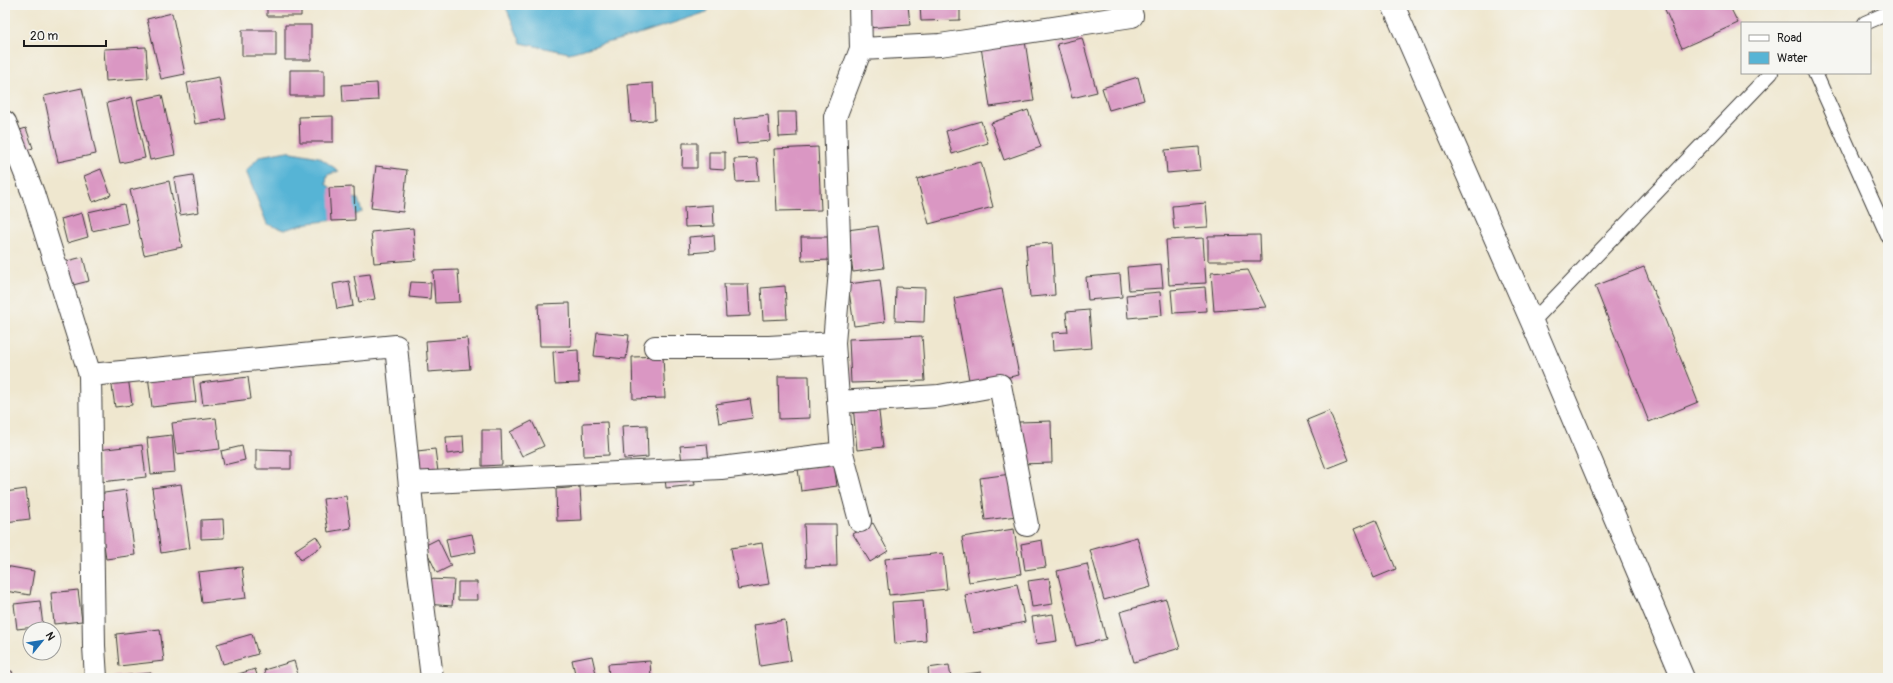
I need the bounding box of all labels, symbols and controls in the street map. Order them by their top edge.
scale bar [24,22,106,48]
legend [1741,22,1871,74]
text: 20 m [30,29,59,44]
text: Road [1777,31,1802,46]
text: Water [1777,51,1808,66]
north arrow [22,621,62,661]
text: N [43,630,58,643]

